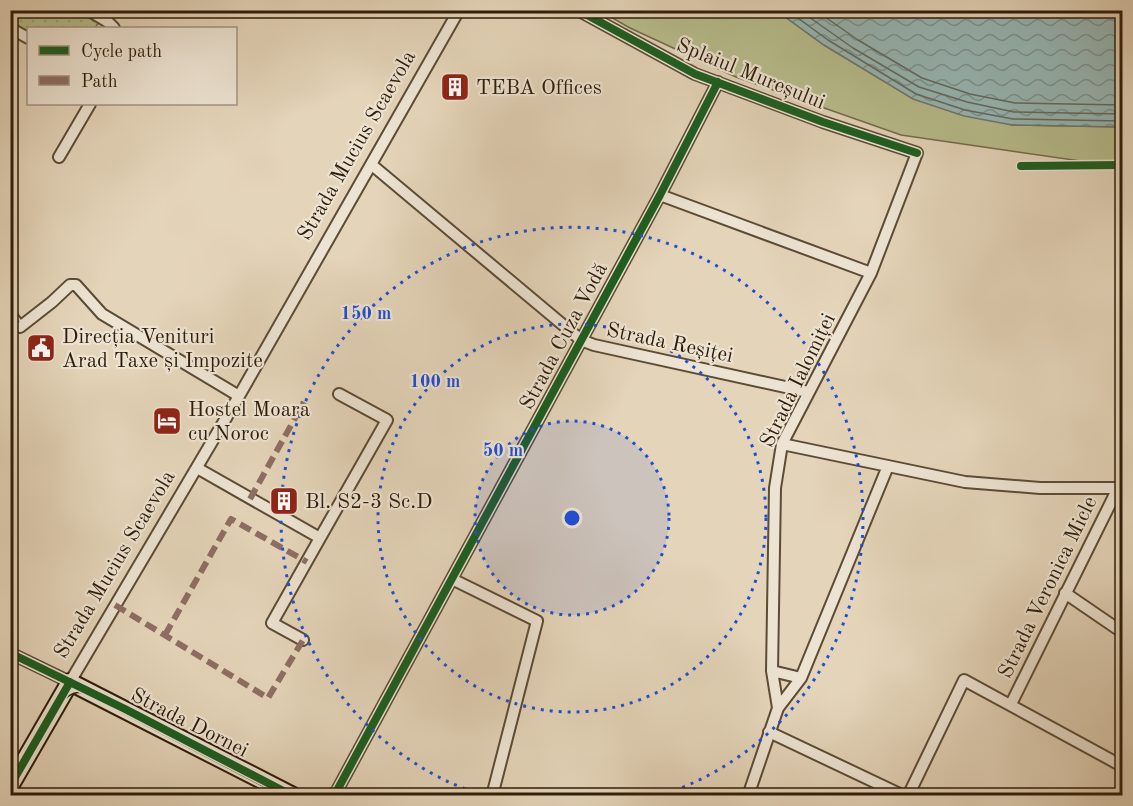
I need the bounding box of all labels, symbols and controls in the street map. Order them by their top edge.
legend [27,27,237,105]
street label: Splaiul Mureșului [673,35,828,115]
text: Cycle path [81,43,162,61]
street label: Strada Mucius Scaevola [294,47,420,244]
building icon: TEBA Offices [439,71,471,103]
text: Path [81,73,118,91]
place label: TEBA Offices [476,78,602,99]
street label: Strada Cuza Vodă [517,260,612,414]
text: 150 m [341,305,391,323]
street label: Strada Ialomiței [757,310,841,451]
street label: Strada Reșiței [604,320,735,368]
place label: Direcția Venituri Arad Taxe și Impozite [62,327,263,373]
public building icon: Direcția Venituri Arad Taxe și Impozite [25,332,57,364]
text: 100 m [410,373,460,391]
place label: Hostel Moara cu Noroc [188,400,310,445]
hotel icon: Hostel Moara cu Noroc [151,405,183,437]
text: 50 m [483,442,523,460]
street label: Strada Mucius Scaevola [51,467,180,662]
building icon: Bl. S2-3 Sc.D [268,485,300,517]
place label: Bl. S2-3 Sc.D [305,492,432,513]
street label: Strada Veronica Micle [995,493,1102,682]
centre of rings [562,508,582,528]
street label: Strada Dornei [127,685,251,762]

